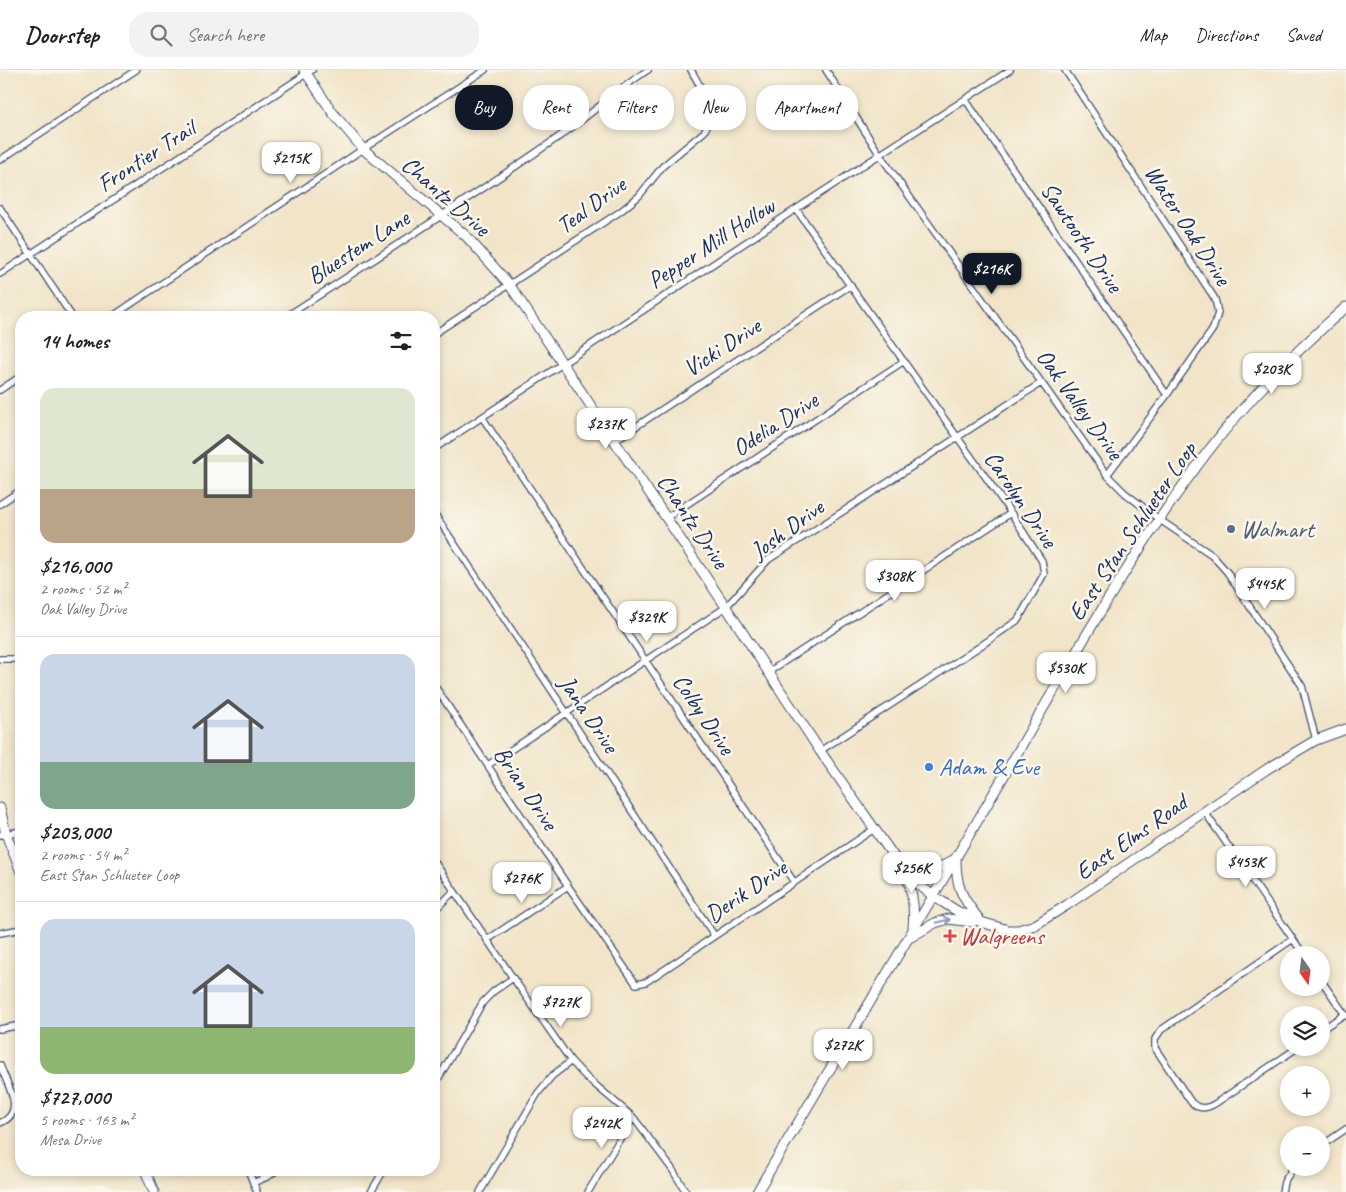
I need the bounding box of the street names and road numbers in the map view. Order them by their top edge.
street label: Frontier Trail [91,111,204,199]
street label: Chantz Drive [395,149,498,244]
street label: Water Oak Drive [1138,159,1239,293]
street label: Teal Drive [550,168,633,240]
street label: Sawtooth Drive [1034,176,1131,300]
street label: Pepper Mill Hollow [642,190,782,295]
street label: Bluestem Lane [301,202,417,291]
street label: Vicki Drive [678,310,768,383]
street label: Oak Valley Drive [1030,343,1132,467]
street label: Odelia Drive [726,384,825,463]
street label: East Stan Schlueter Loop [1061,435,1203,626]
street label: Carolyn Drive [978,445,1066,555]
street label: Chantz Drive [650,468,737,576]
street label: Josh Drive [744,491,831,566]
street label: Colby Drive [666,668,743,762]
street label: Jana Drive [552,669,627,760]
street label: Brian Drive [487,740,566,837]
street label: East Elms Road [1069,785,1196,886]
street label: Derik Drive [699,852,794,929]

